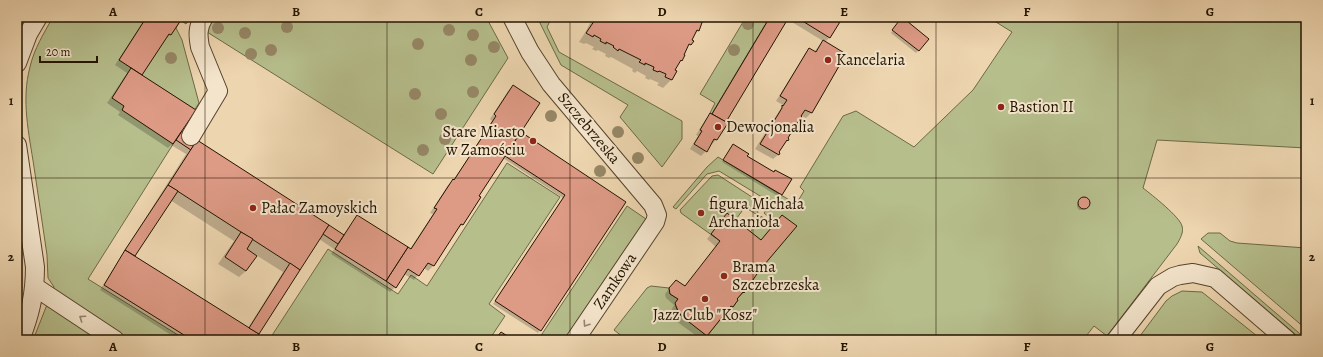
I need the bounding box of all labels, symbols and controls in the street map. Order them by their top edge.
text: A [108,3,118,20]
text: B [292,3,300,20]
text: C [475,3,483,20]
text: D [657,3,667,20]
text: E [840,3,848,20]
text: F [1024,3,1031,20]
text: G [1206,3,1214,20]
scale bar [40,38,97,64]
text: 20 m [46,44,70,60]
place label: Kancelaria [836,49,906,71]
marker: Kancelaria [823,55,833,65]
street label: Szczebrzeska [552,87,626,169]
text: 1 [9,92,14,109]
text: 1 [1310,92,1315,109]
place label: Bastion II [1009,96,1074,118]
marker: Bastion II [996,102,1006,112]
place label: Dewocjonalia [726,116,815,138]
place label: Stare Miasto w Zamościu [442,121,525,161]
marker: Dewocjonalia [713,122,723,132]
marker: Stare Miasto w Zamościu [528,136,538,146]
place label: figura Michała Archanioła [708,193,805,233]
place label: Pałac Zamoyskich [261,197,378,219]
marker: Pałac Zamoyskich [248,203,258,213]
marker: figura Michała Archanioła [696,208,706,218]
text: 2 [8,248,15,265]
street label: Zamkowa [588,248,642,314]
text: 2 [1309,248,1316,265]
place label: Brama Szczebrzeska [732,256,820,296]
marker: Brama Szczebrzeska [719,271,729,281]
marker: Jazz Club "Kosz" [700,294,710,304]
place label: Jazz Club "Kosz" [653,304,757,326]
one-way arrow [79,316,86,323]
one-way arrow [583,320,591,327]
text: A [108,338,118,355]
text: B [292,338,300,355]
text: C [475,338,483,355]
text: D [657,338,667,355]
text: E [840,338,848,355]
text: F [1024,338,1031,355]
text: G [1206,338,1214,355]

